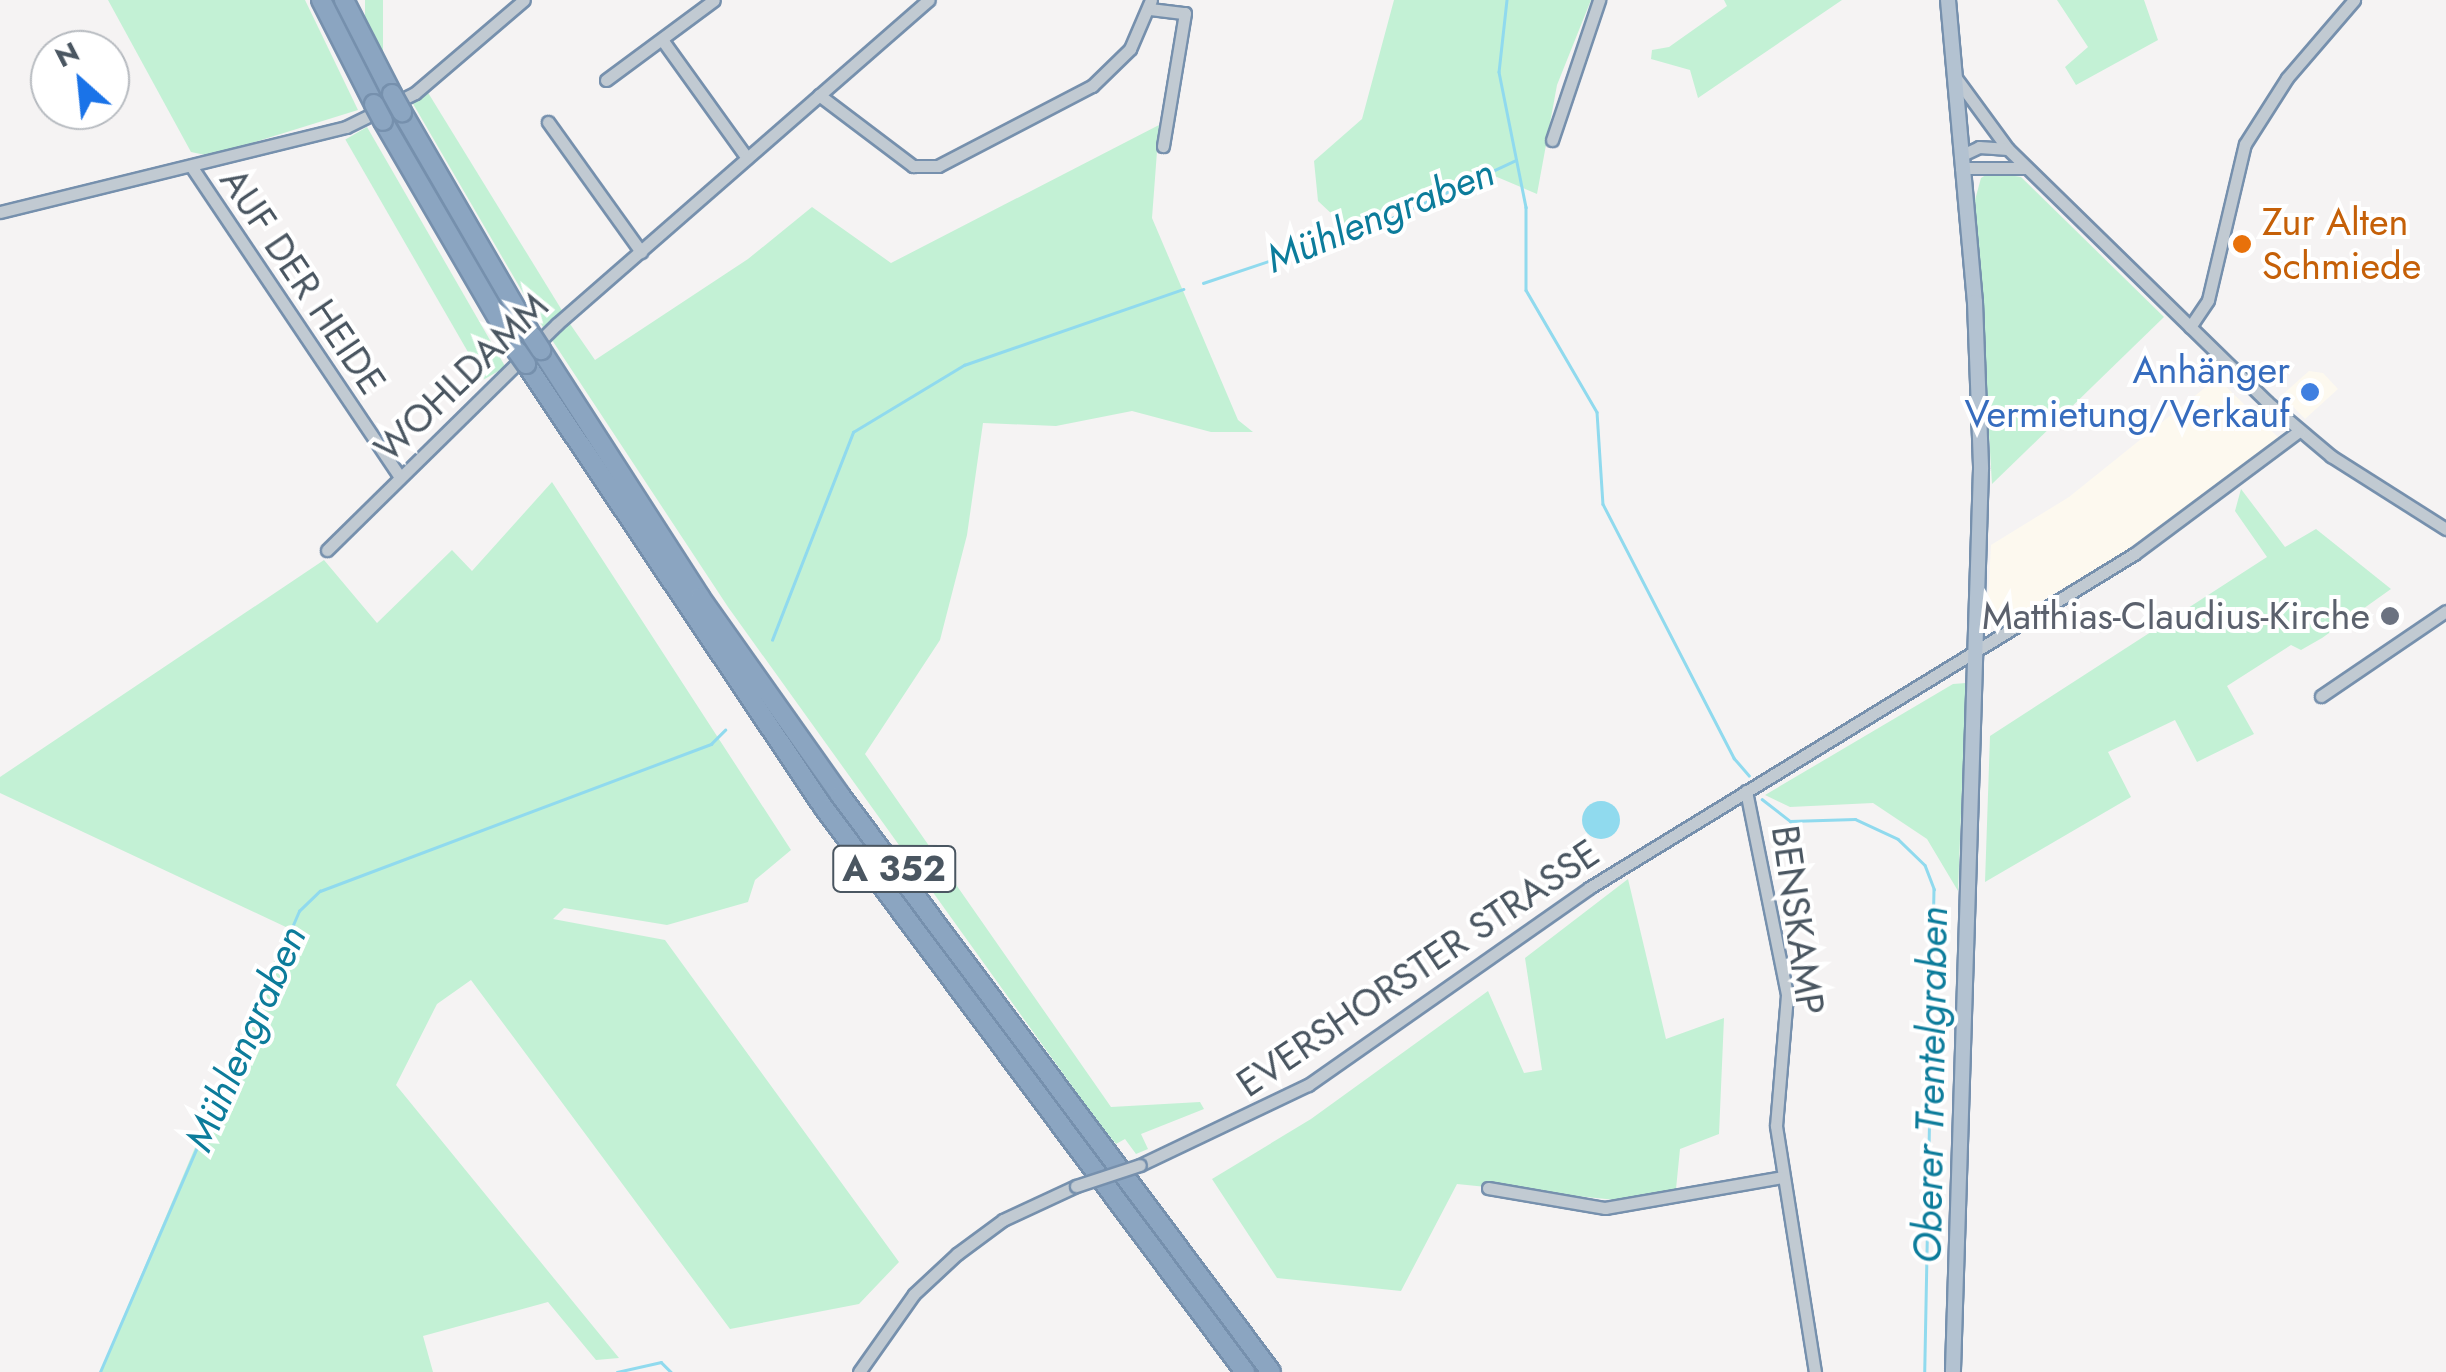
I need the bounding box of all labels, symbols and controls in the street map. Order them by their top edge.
north arrow [30,30,130,130]
text: N [48,31,86,78]
water label: Mühlengraben [1259,148,1501,282]
street label: AUF DER HEIDE [211,159,395,403]
place label: Zur Alten Schmiede [2262,199,2421,288]
marker: Zur Alten Schmiede [2231,233,2253,255]
street label: WOHLDAMM [365,283,557,471]
place label: Anhänger Vermietung/Verkauf [1964,347,2290,436]
marker: Anhänger Vermietung/Verkauf [2299,381,2321,403]
place label: Matthias-Claudius-Kirche [1982,593,2370,639]
marker: Matthias-Claudius-Kirche [2379,605,2401,627]
street label: BENSKAMP [1762,822,1834,1018]
street label: EVERSHORSTER STRASSE [1228,830,1608,1106]
road number: A 352 [832,839,956,899]
water label: Oberer Trentelgraben [1903,906,1957,1264]
water label: Mühlengraben [174,918,316,1158]

